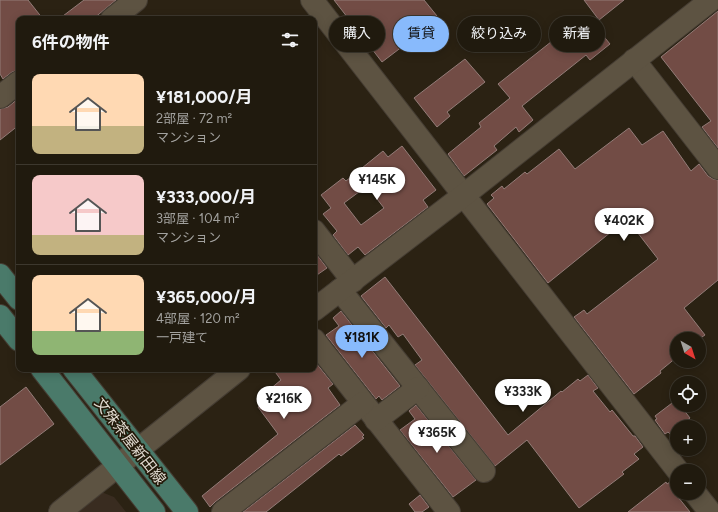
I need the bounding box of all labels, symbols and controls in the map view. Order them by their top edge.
chip: 購入 [329,16,385,52]
chip: 賃貸 [393,16,449,52]
chip: 絞り込み [457,16,541,52]
chip: 新着 [549,16,605,52]
icon: filters [279,29,301,51]
text: 6件の物件 [32,32,110,52]
text: ¥181,000/月 [156,87,253,107]
icon: home [64,90,112,138]
text: 2部屋 · 72 m² [156,111,232,126]
text: マンション [156,130,221,145]
pin: ¥145K [349,167,405,201]
text: ¥145K [358,172,396,187]
text: ¥333,000/月 [156,187,256,207]
icon: home [64,191,112,239]
pin: ¥402K [596,208,652,242]
text: 3部屋 · 104 m² [156,211,240,226]
text: ¥402K [604,213,644,228]
text: マンション [156,230,221,245]
text: ¥365,000/月 [156,287,257,307]
icon: home [64,291,112,339]
text: 4部屋 · 120 m² [156,311,240,326]
pin: ¥181K [334,325,390,359]
text: 一戸建て [156,330,208,345]
text: ¥181K [344,330,380,345]
north arrow [670,332,706,368]
map controls [670,332,706,500]
button: locate [670,376,706,412]
pin: ¥333K [495,379,551,413]
text: ¥333K [504,384,542,399]
pin: ¥216K [256,386,312,420]
text: ¥216K [266,391,302,406]
street label: 文殊茶屋新田線 [91,394,169,488]
pin: ¥365K [409,420,465,454]
button: + [670,420,706,456]
text: ¥365K [418,425,456,440]
button: − [670,464,706,500]

